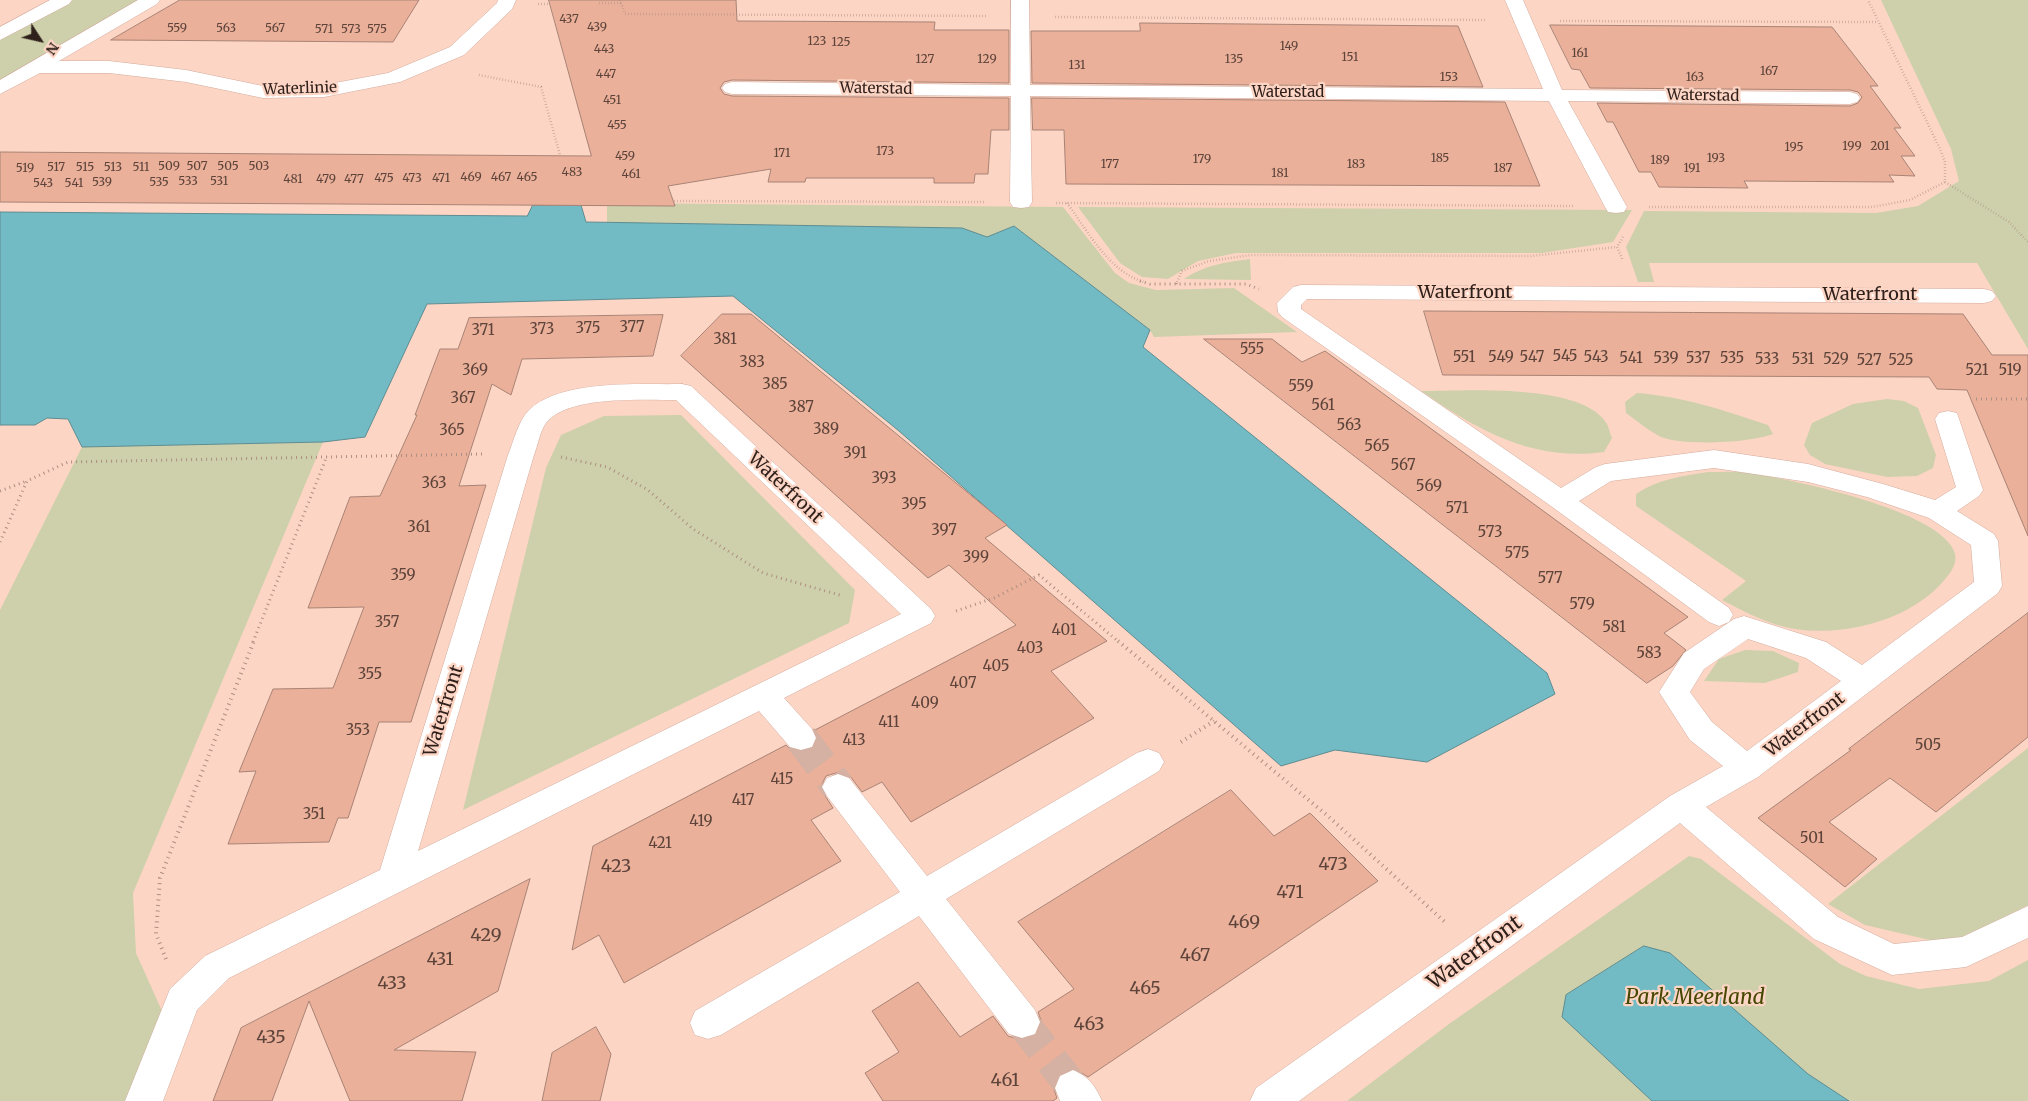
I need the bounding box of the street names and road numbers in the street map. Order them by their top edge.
street label: Waterlinie [263,79,337,99]
street label: Waterstad [840,79,912,99]
street label: Waterstad [1252,84,1324,102]
street label: Waterstad [1667,86,1739,106]
street label: Waterfront [1418,282,1512,304]
street label: Waterfront [1823,284,1917,306]
street label: Waterfront [743,448,827,528]
street label: Waterfront [420,663,468,759]
street label: Waterfront [1761,688,1849,762]
street label: Waterfront [1423,910,1527,996]

